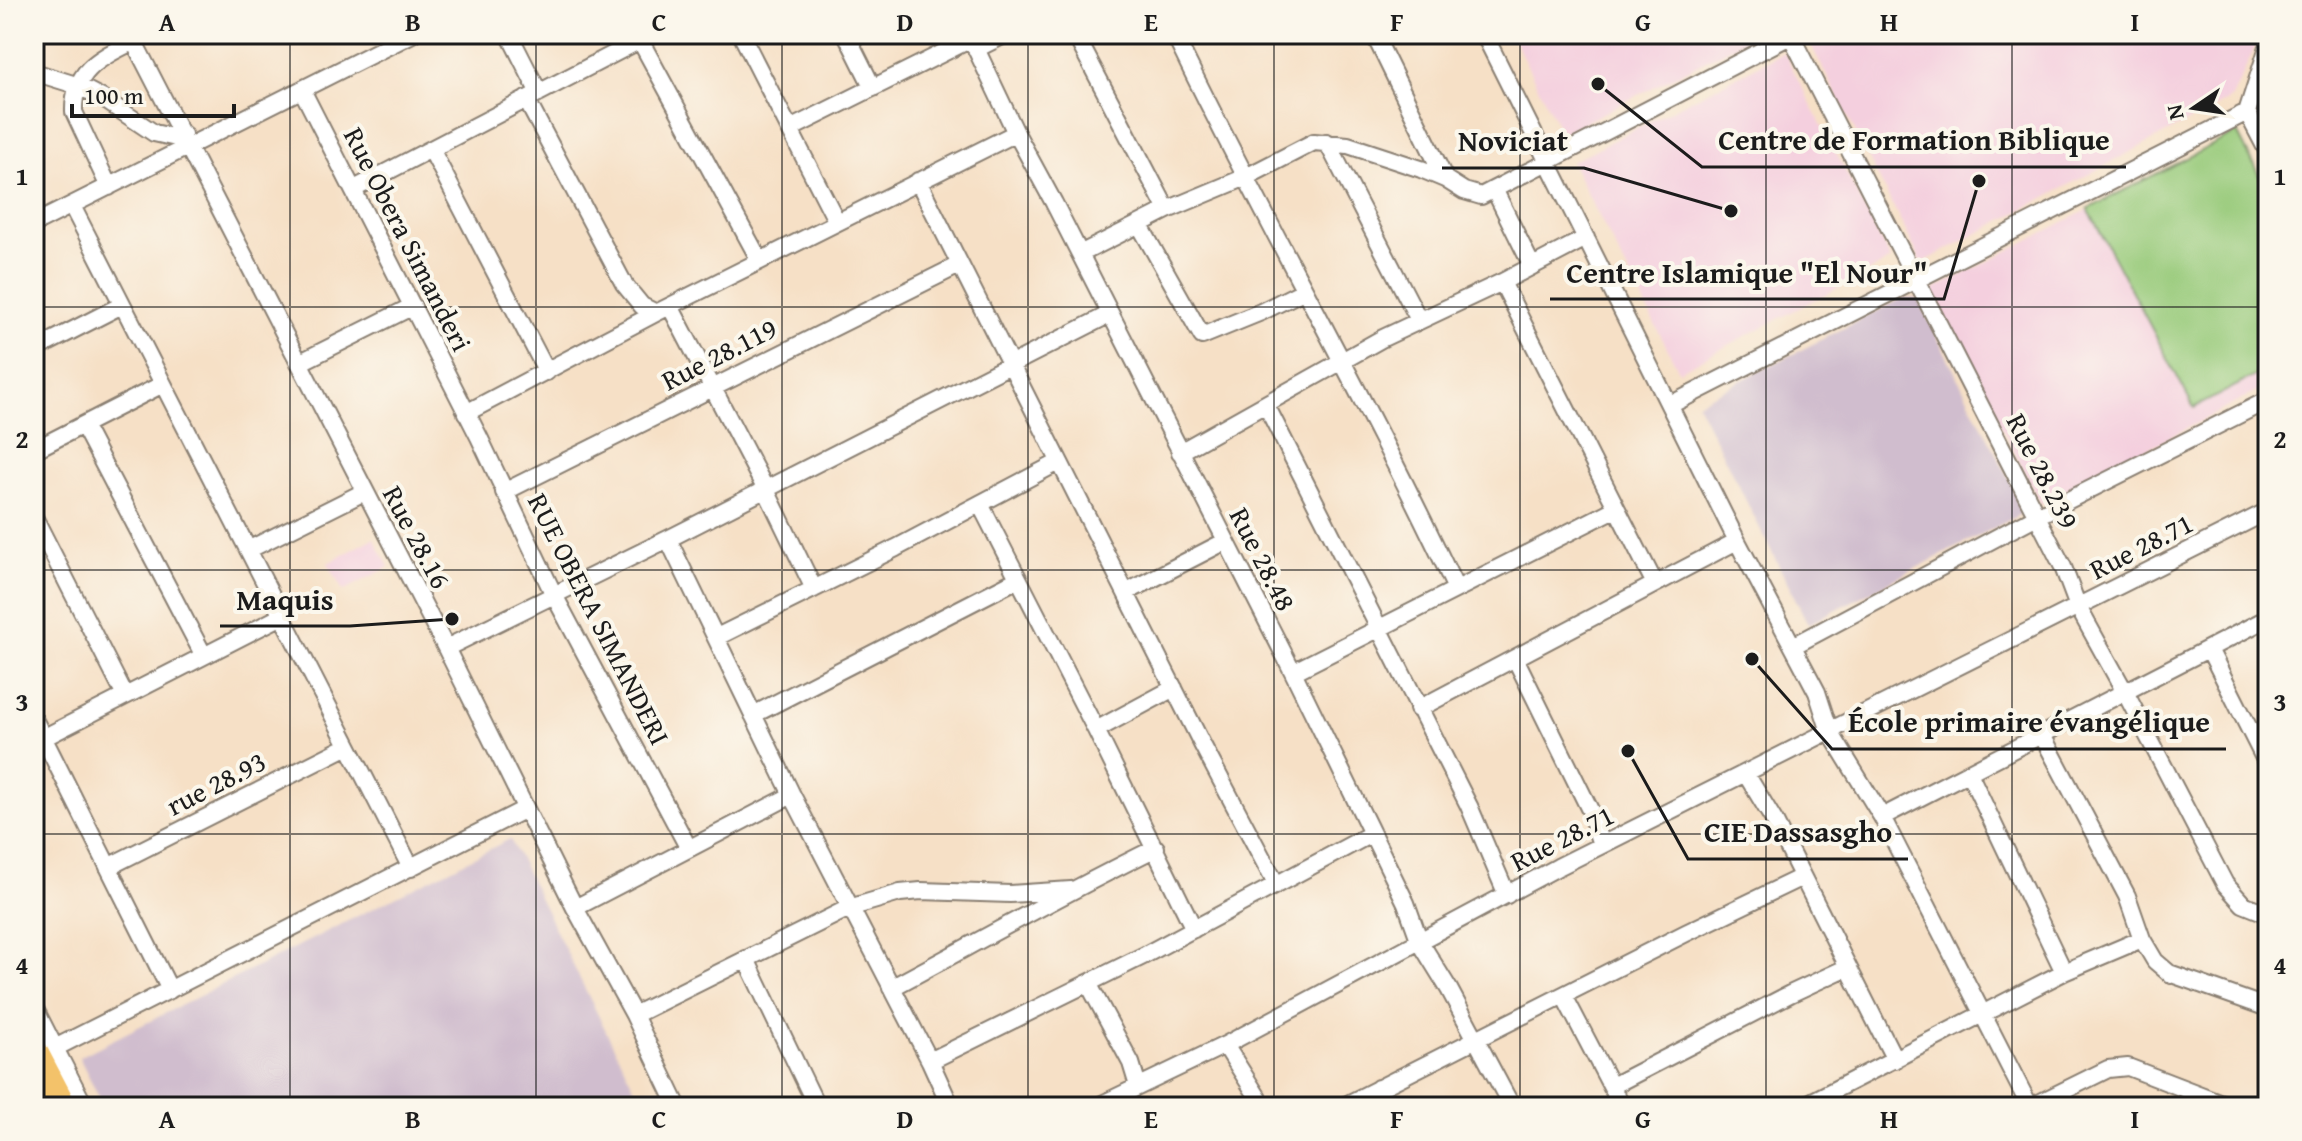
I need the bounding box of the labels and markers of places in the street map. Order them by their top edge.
callout: Centre de Formation Biblique [1702,113,2126,167]
callout: Noviciat [1442,114,1584,168]
callout: Centre Islamique "El Nour" [1550,245,1944,299]
callout: Maquis [220,572,350,626]
callout: École primaire évangélique [1832,695,2226,749]
callout: CIE Dassasgho [1688,805,1908,859]

